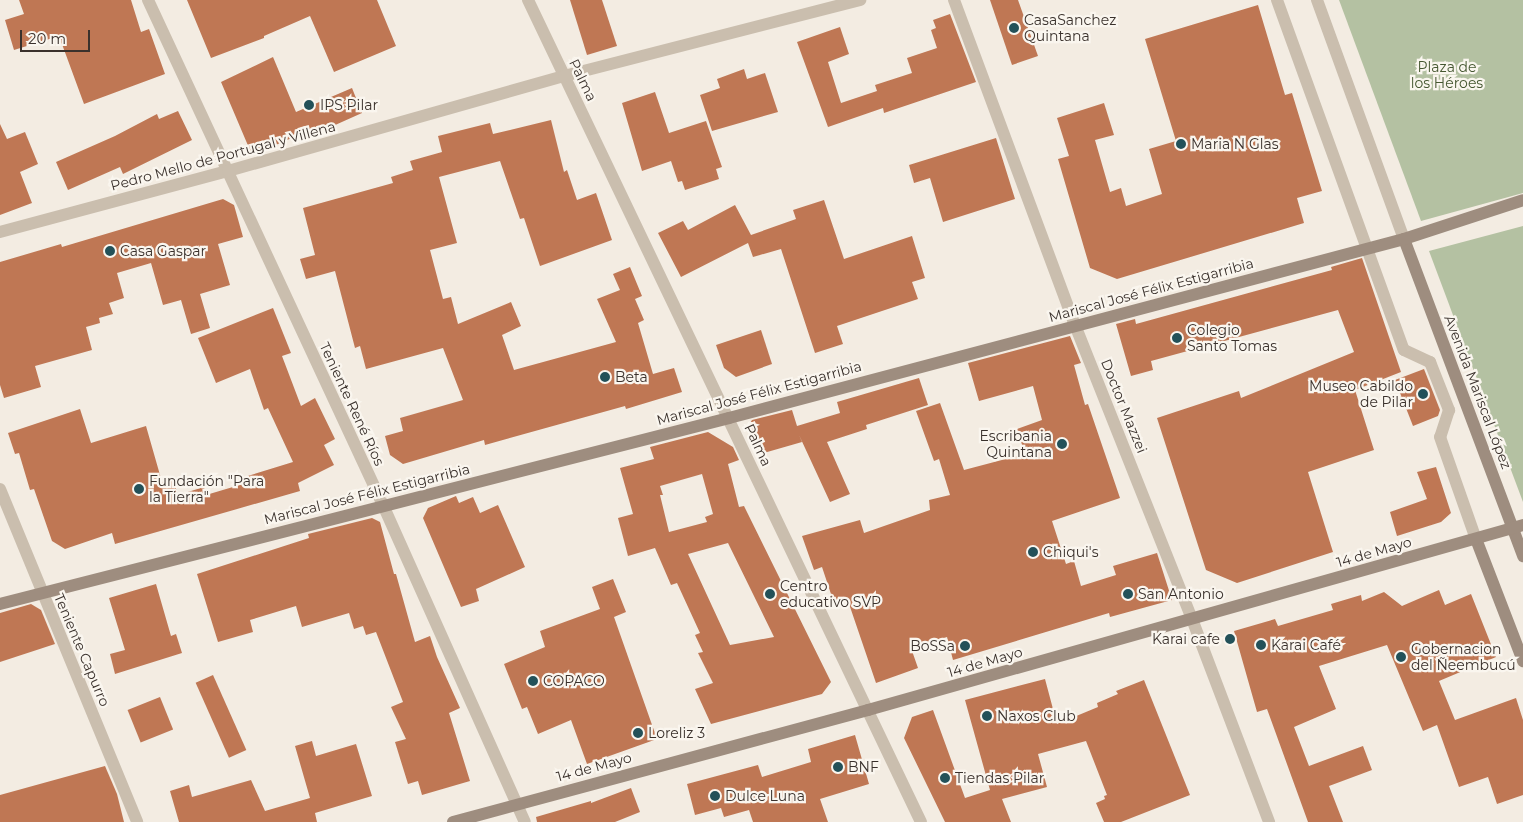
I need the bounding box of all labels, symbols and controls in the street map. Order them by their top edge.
place label: CasaSanchez Quintana [1024,12,1116,44]
scale bar [22,20,92,52]
marker: CasaSanchez Quintana [1008,22,1020,34]
text: 20 m [28,29,66,48]
street label: Palma [566,56,600,104]
park label: Plaza de los Héroes [1411,59,1483,92]
place label: IPS Pilar [320,97,378,113]
marker: IPS Pilar [302,98,316,112]
street label: Pedro Mello de Portugal y Villena [109,118,337,194]
place label: Maria N Glas [1191,136,1279,152]
marker: Maria N Glas [1175,138,1187,150]
place label: Casa Gaspar [120,243,206,259]
marker: Casa Gaspar [104,245,116,257]
street label: Mariscal José Félix Estigarribia [1047,255,1255,325]
street label: Avenida Mariscal López [1441,313,1515,471]
place label: Colegio Santo Tomas [1187,322,1277,354]
marker: Colegio Santo Tomas [1171,332,1183,344]
street label: Teniente René Ríos [316,340,388,468]
street label: Doctor Mazzei [1098,357,1150,455]
street label: Mariscal José Félix Estigarribia [655,358,863,428]
place label: Beta [615,369,648,385]
marker: Beta [599,371,611,383]
place label: Museo Cabildo de Pilar [1309,378,1413,411]
marker: Museo Cabildo de Pilar [1417,388,1429,400]
street label: Palma [741,421,775,469]
place label: Escribania Quintana [980,428,1052,461]
marker: Escribania Quintana [1056,438,1068,450]
street label: Mariscal José Félix Estigarribia [262,460,472,528]
place label: Fundación "Para la Tierra" [149,473,264,506]
marker: Fundación "Para la Tierra" [133,483,145,495]
street label: 14 de Mayo [1335,533,1413,571]
place label: Chiqui's [1043,544,1098,560]
marker: Chiqui's [1027,546,1039,558]
place label: Centro educativo SVP [780,578,881,610]
place label: San Antonio [1138,586,1224,602]
marker: Centro educativo SVP [764,588,776,600]
marker: San Antonio [1122,588,1134,600]
street label: Teniente Capurro [51,591,113,709]
place label: Karai cafe [1152,631,1220,647]
marker: Karai cafe [1224,633,1236,645]
place label: Karai Café [1271,637,1341,653]
place label: BoSSa [910,638,955,654]
marker: Karai Café [1255,639,1267,651]
marker: BoSSa [959,640,971,652]
place label: Gobernacion del Ñeembucú [1411,641,1516,674]
street label: 14 de Mayo [946,643,1024,681]
marker: Gobernacion del Ñeembucú [1395,651,1407,663]
place label: COPACO [543,673,605,689]
marker: COPACO [527,675,539,687]
place label: Naxos Club [997,708,1076,724]
marker: Naxos Club [981,710,993,722]
place label: Loreliz 3 [648,725,705,741]
marker: Loreliz 3 [632,727,644,739]
street label: 14 de Mayo [555,749,633,785]
place label: BNF [848,759,879,775]
marker: BNF [832,761,844,773]
place label: Tiendas Pilar [955,770,1044,786]
marker: Tiendas Pilar [939,772,951,784]
place label: Dulce Luna [725,788,805,804]
marker: Dulce Luna [709,790,721,802]

